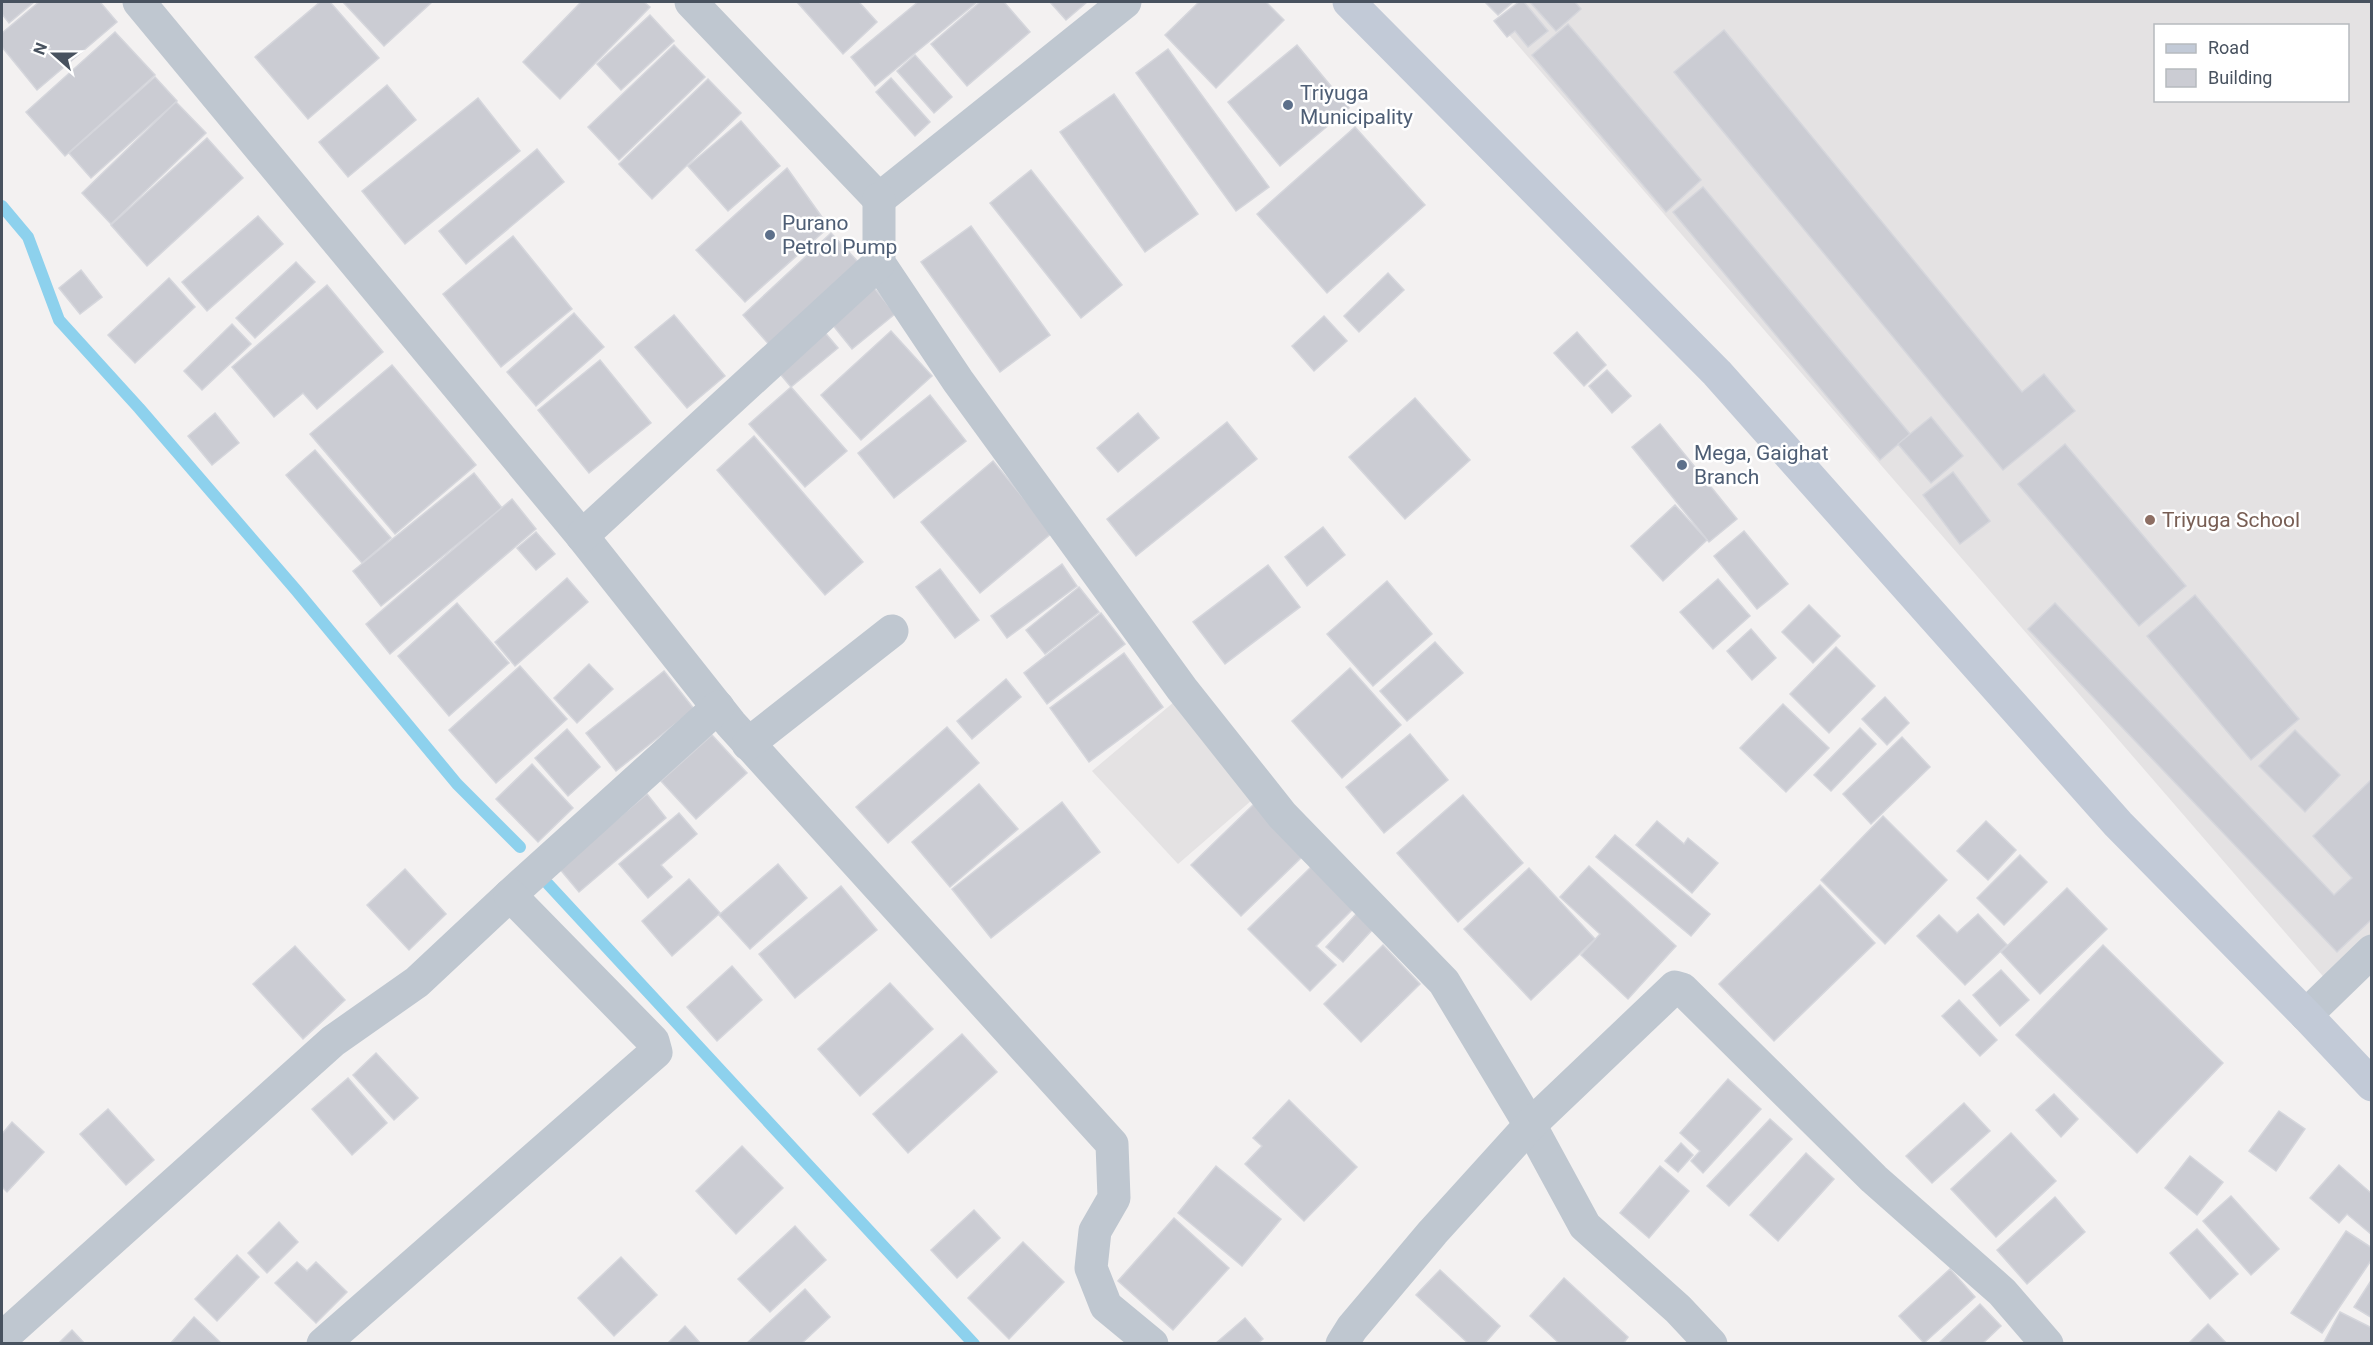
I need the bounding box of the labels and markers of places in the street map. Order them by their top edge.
place label: Triyuga Municipality [1300,81,1413,129]
marker: Triyuga Municipality [1281,98,1295,112]
place label: Purano Petrol Pump [782,211,897,259]
marker: Purano Petrol Pump [763,228,777,242]
place label: Mega, Gaighat Branch [1694,441,1829,489]
marker: Mega, Gaighat Branch [1675,458,1689,472]
place label: Triyuga School [2162,508,2300,532]
marker: Triyuga School [2143,513,2157,527]

